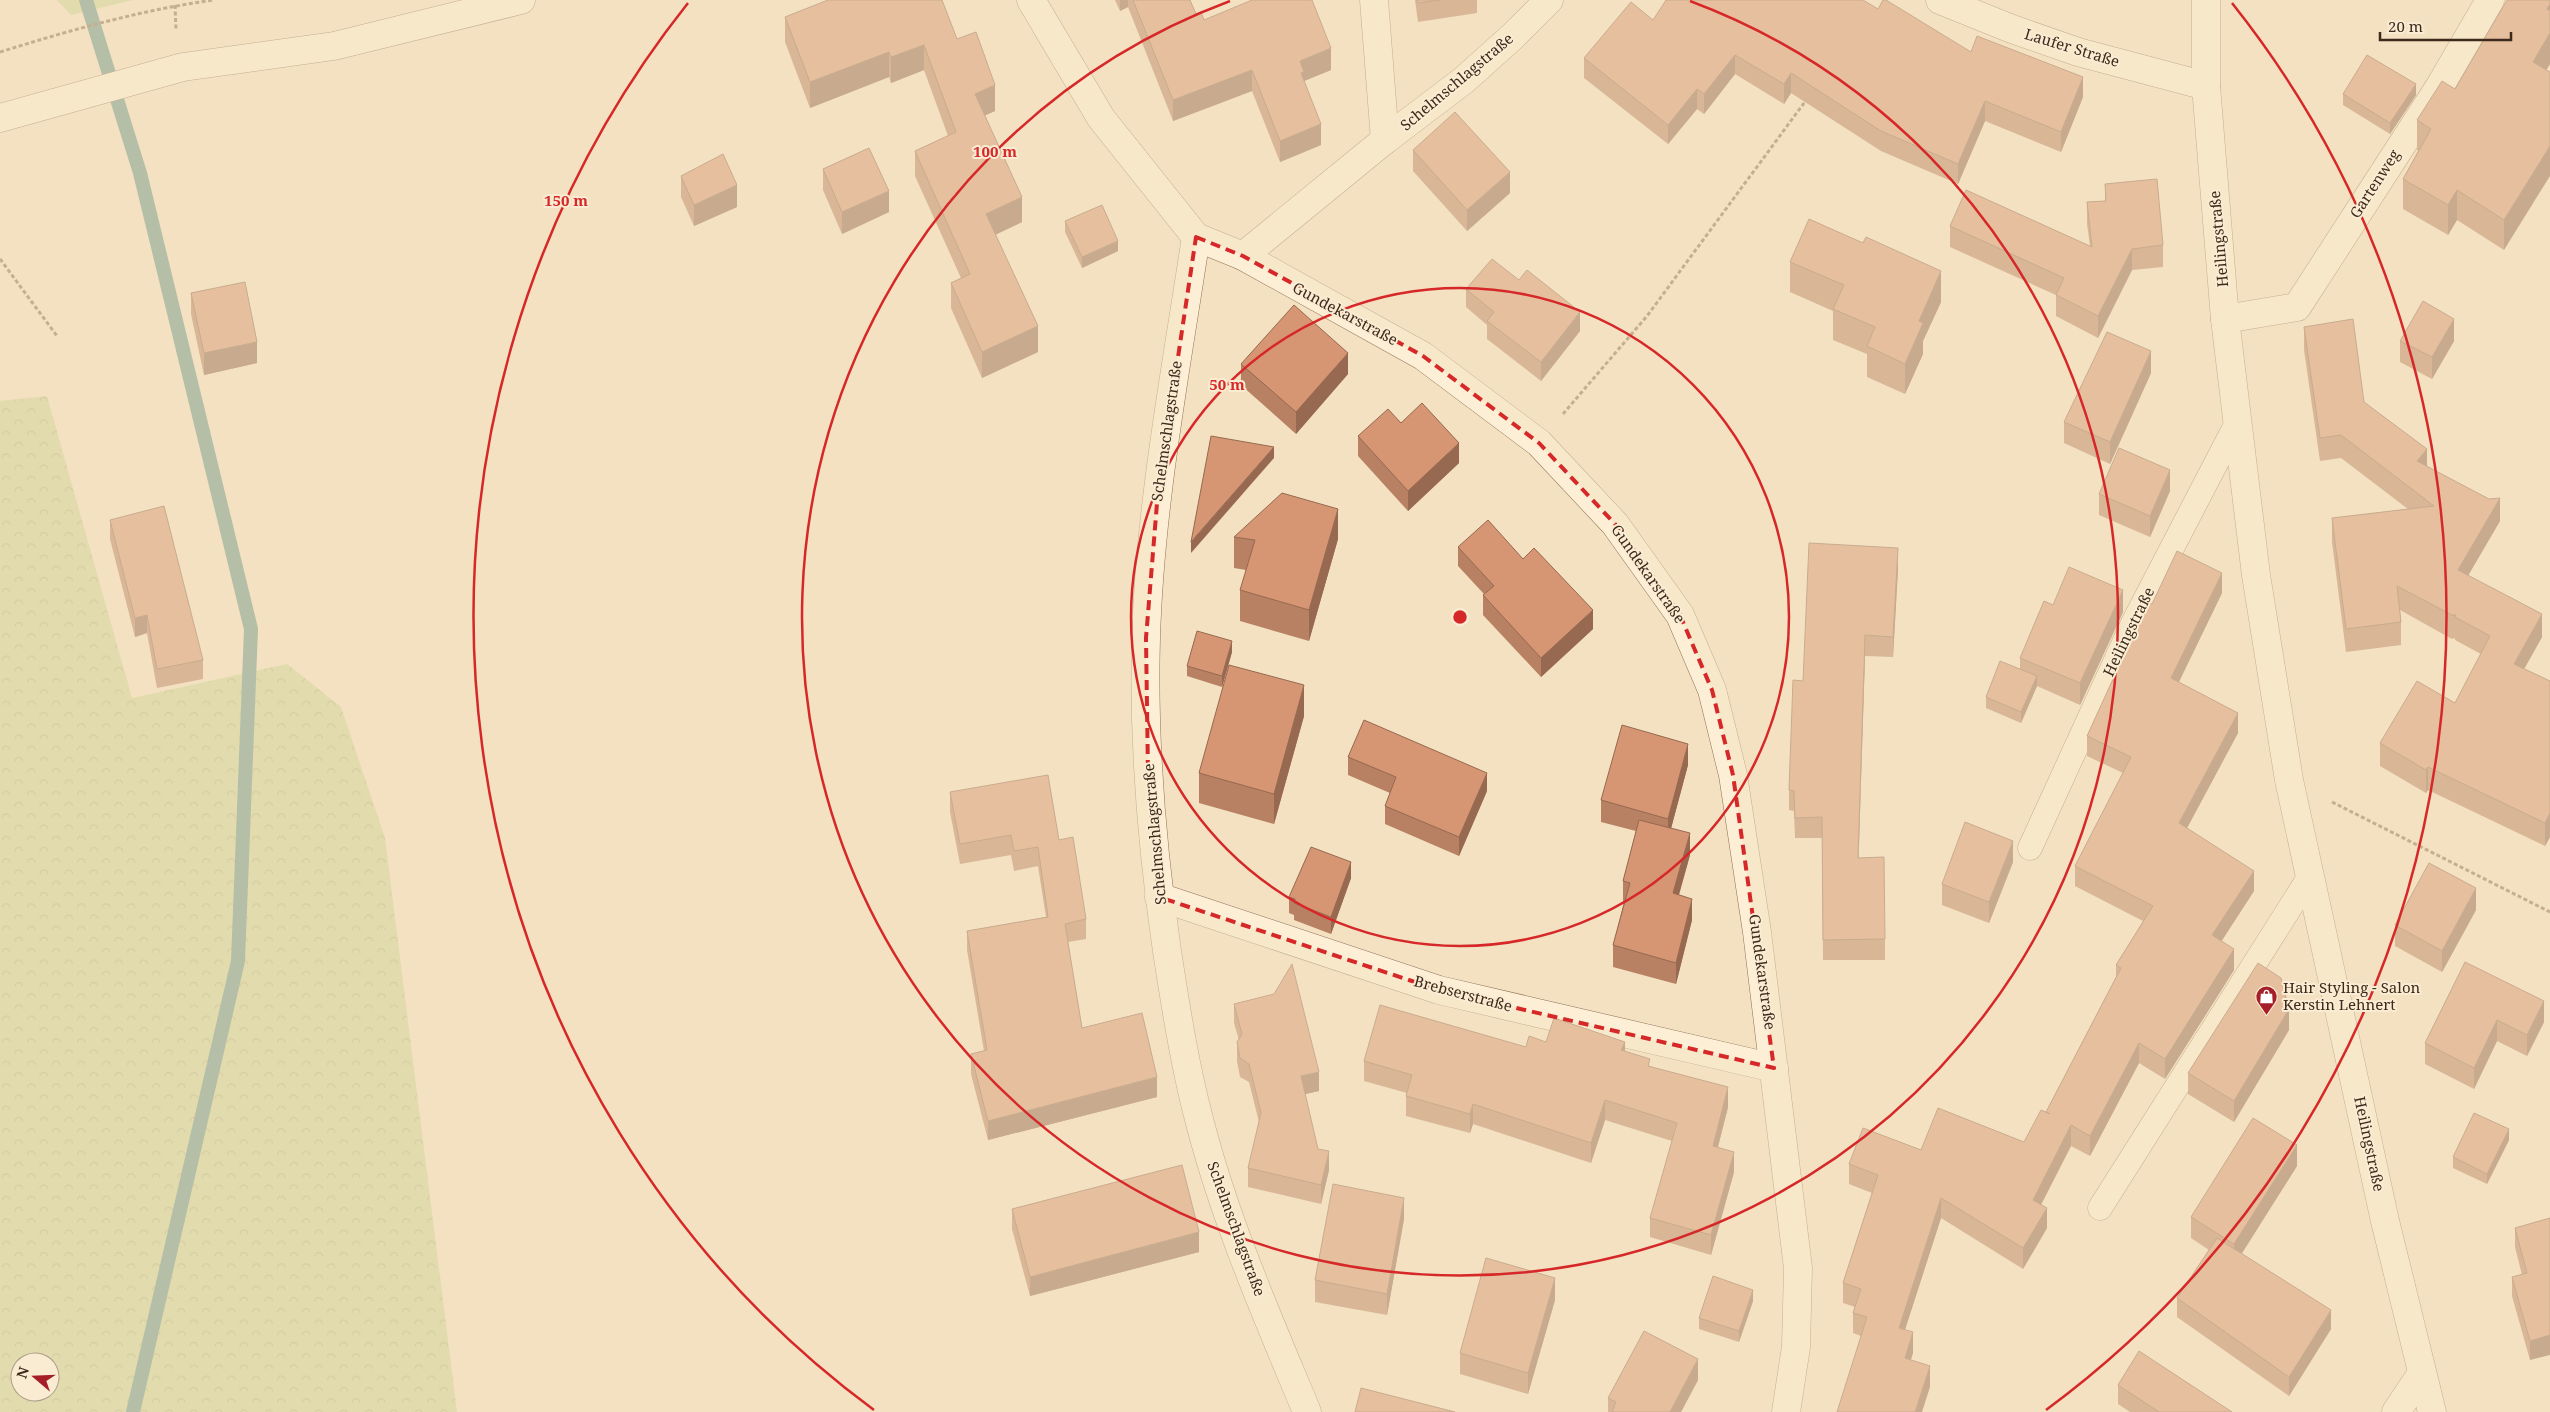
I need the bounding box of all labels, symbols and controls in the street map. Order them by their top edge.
scale bar [2380,10,2511,42]
text: 20 m [2388,16,2423,36]
street label: Laufer Straße [2022,23,2122,71]
street label: Schelmschlagstraße [1396,28,1517,134]
text: 100 m [973,141,1017,161]
street label: Gartenweg [2344,145,2404,222]
text: 150 m [544,190,588,210]
street label: Heilingstraße [2204,190,2232,288]
street label: Gundekarstraße [1289,277,1402,349]
street label: Schelmschlagstraße [1146,359,1186,502]
text: 50 m [1209,374,1245,394]
street label: Gundekarstraße [1607,520,1690,627]
street label: Heilingstraße [2098,584,2158,679]
centre of rings [1451,608,1469,626]
street label: Schelmschlagstraße [1138,763,1170,906]
street label: Gundekarstraße [1745,913,1781,1031]
street label: Brebserstraße [1412,970,1515,1016]
place label: Hair Styling - Salon Kerstin Lehnert [2283,977,2421,1014]
shop icon: Hair Styling - Salon Kerstin Lehnert [2255,985,2279,1016]
street label: Heilingstraße [2350,1094,2390,1193]
street label: Schelmschlagstraße [1203,1159,1271,1299]
north arrow [10,1352,60,1402]
text: N [11,1364,33,1381]

